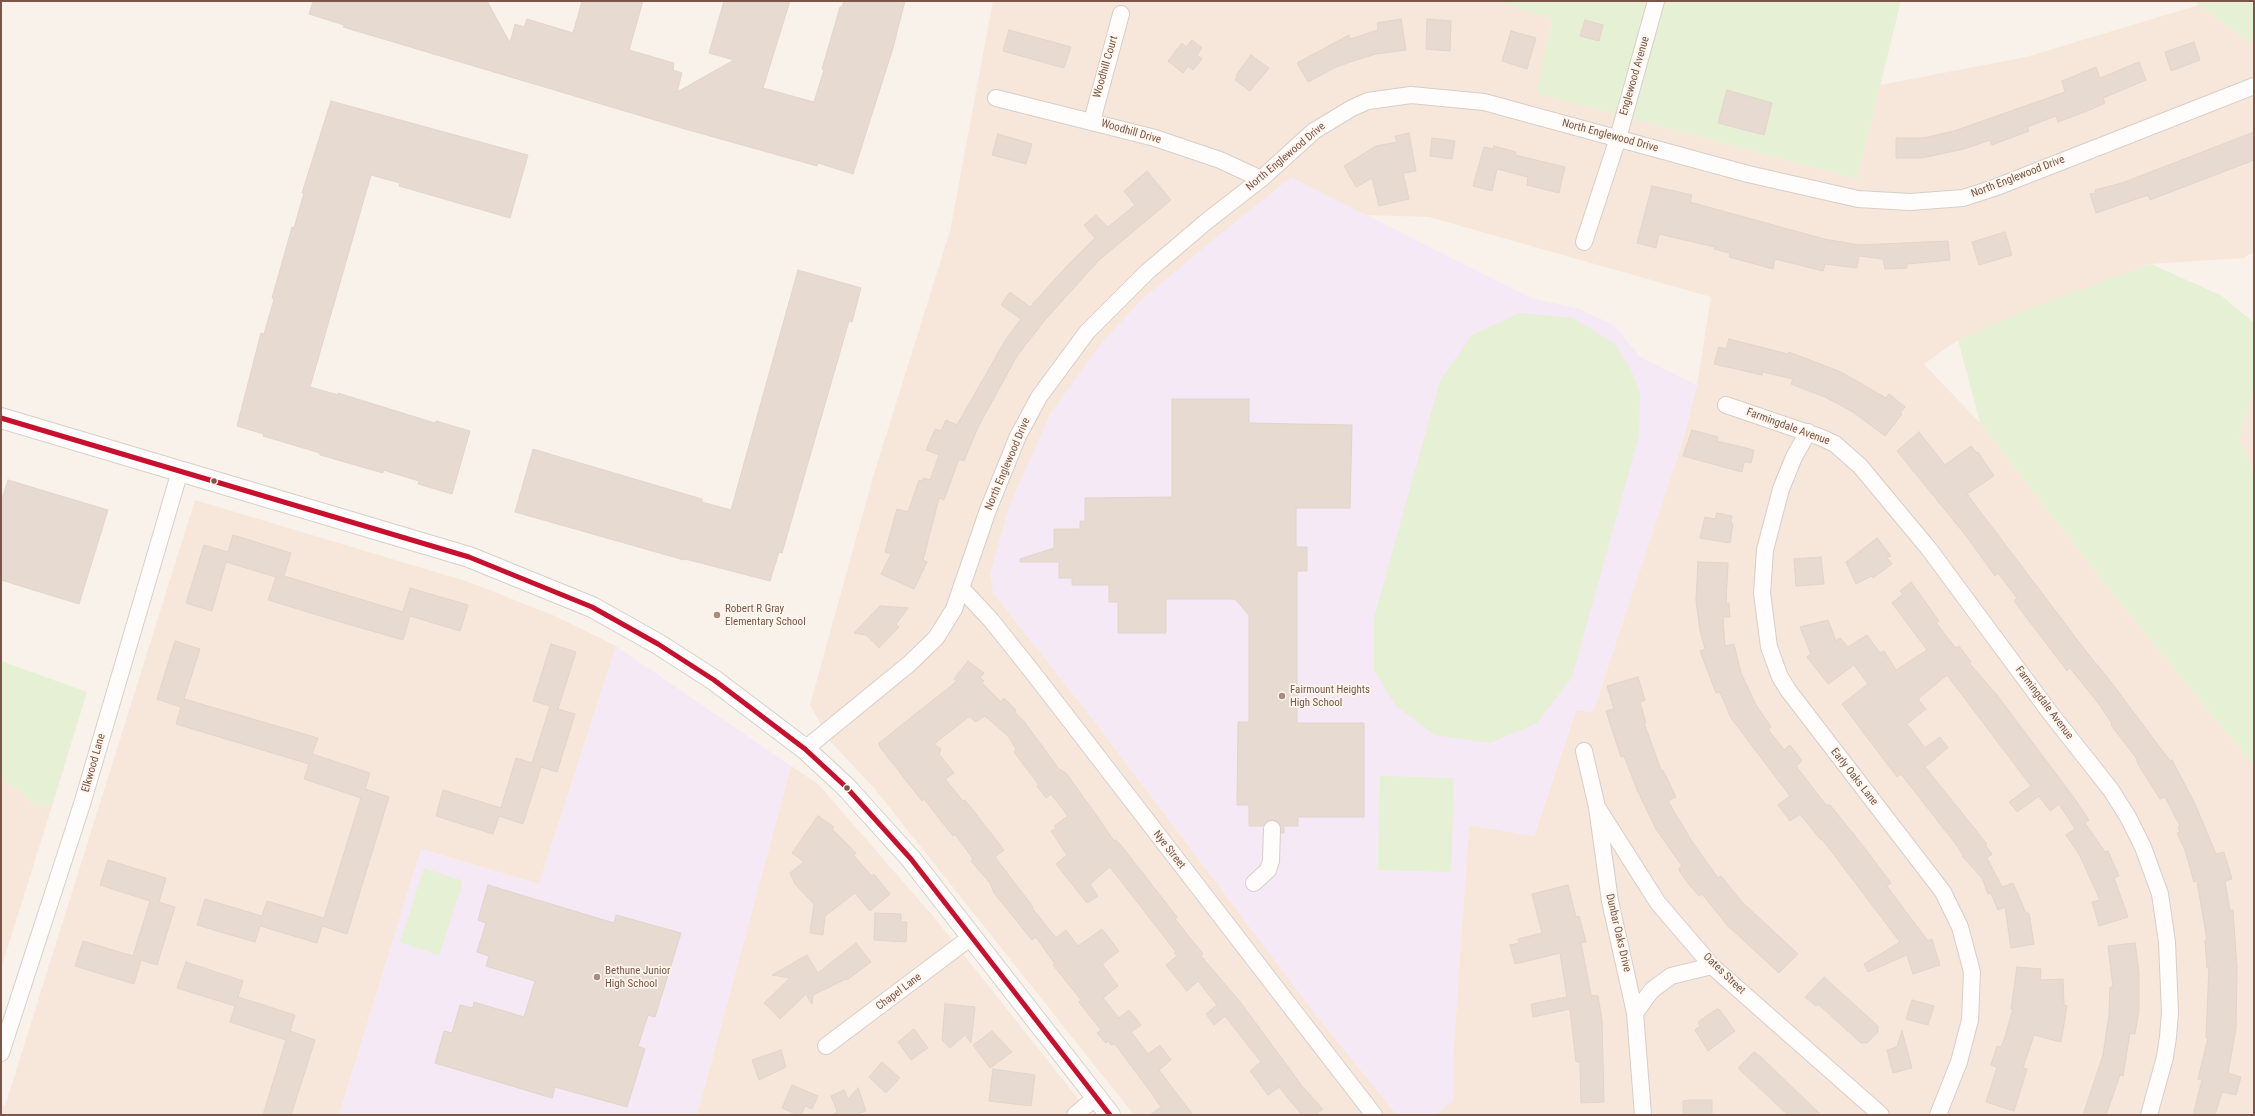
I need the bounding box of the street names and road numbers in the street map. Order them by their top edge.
street label: Woodhill Court [1091,34,1121,100]
street label: Englewood Avenue [1617,35,1653,117]
street label: Woodhill Drive [1099,117,1163,147]
street label: North Englewood Drive [1560,117,1660,155]
street label: North Englewood Drive [1244,120,1328,194]
street label: North Englewood Drive [1969,153,2067,201]
street label: Farmingdale Avenue [1744,406,1832,448]
street label: North Englewood Drive [983,416,1033,512]
street label: Farmingdale Avenue [2012,664,2076,742]
street label: Elkwood Lane [79,732,109,794]
street label: Early Oaks Lane [1828,746,1880,808]
street label: Nye Street [1150,828,1188,872]
street label: Dunbar Oaks Drive [1603,893,1633,973]
street label: Oates Street [1700,951,1748,997]
street label: Chapel Lane [874,971,924,1013]

